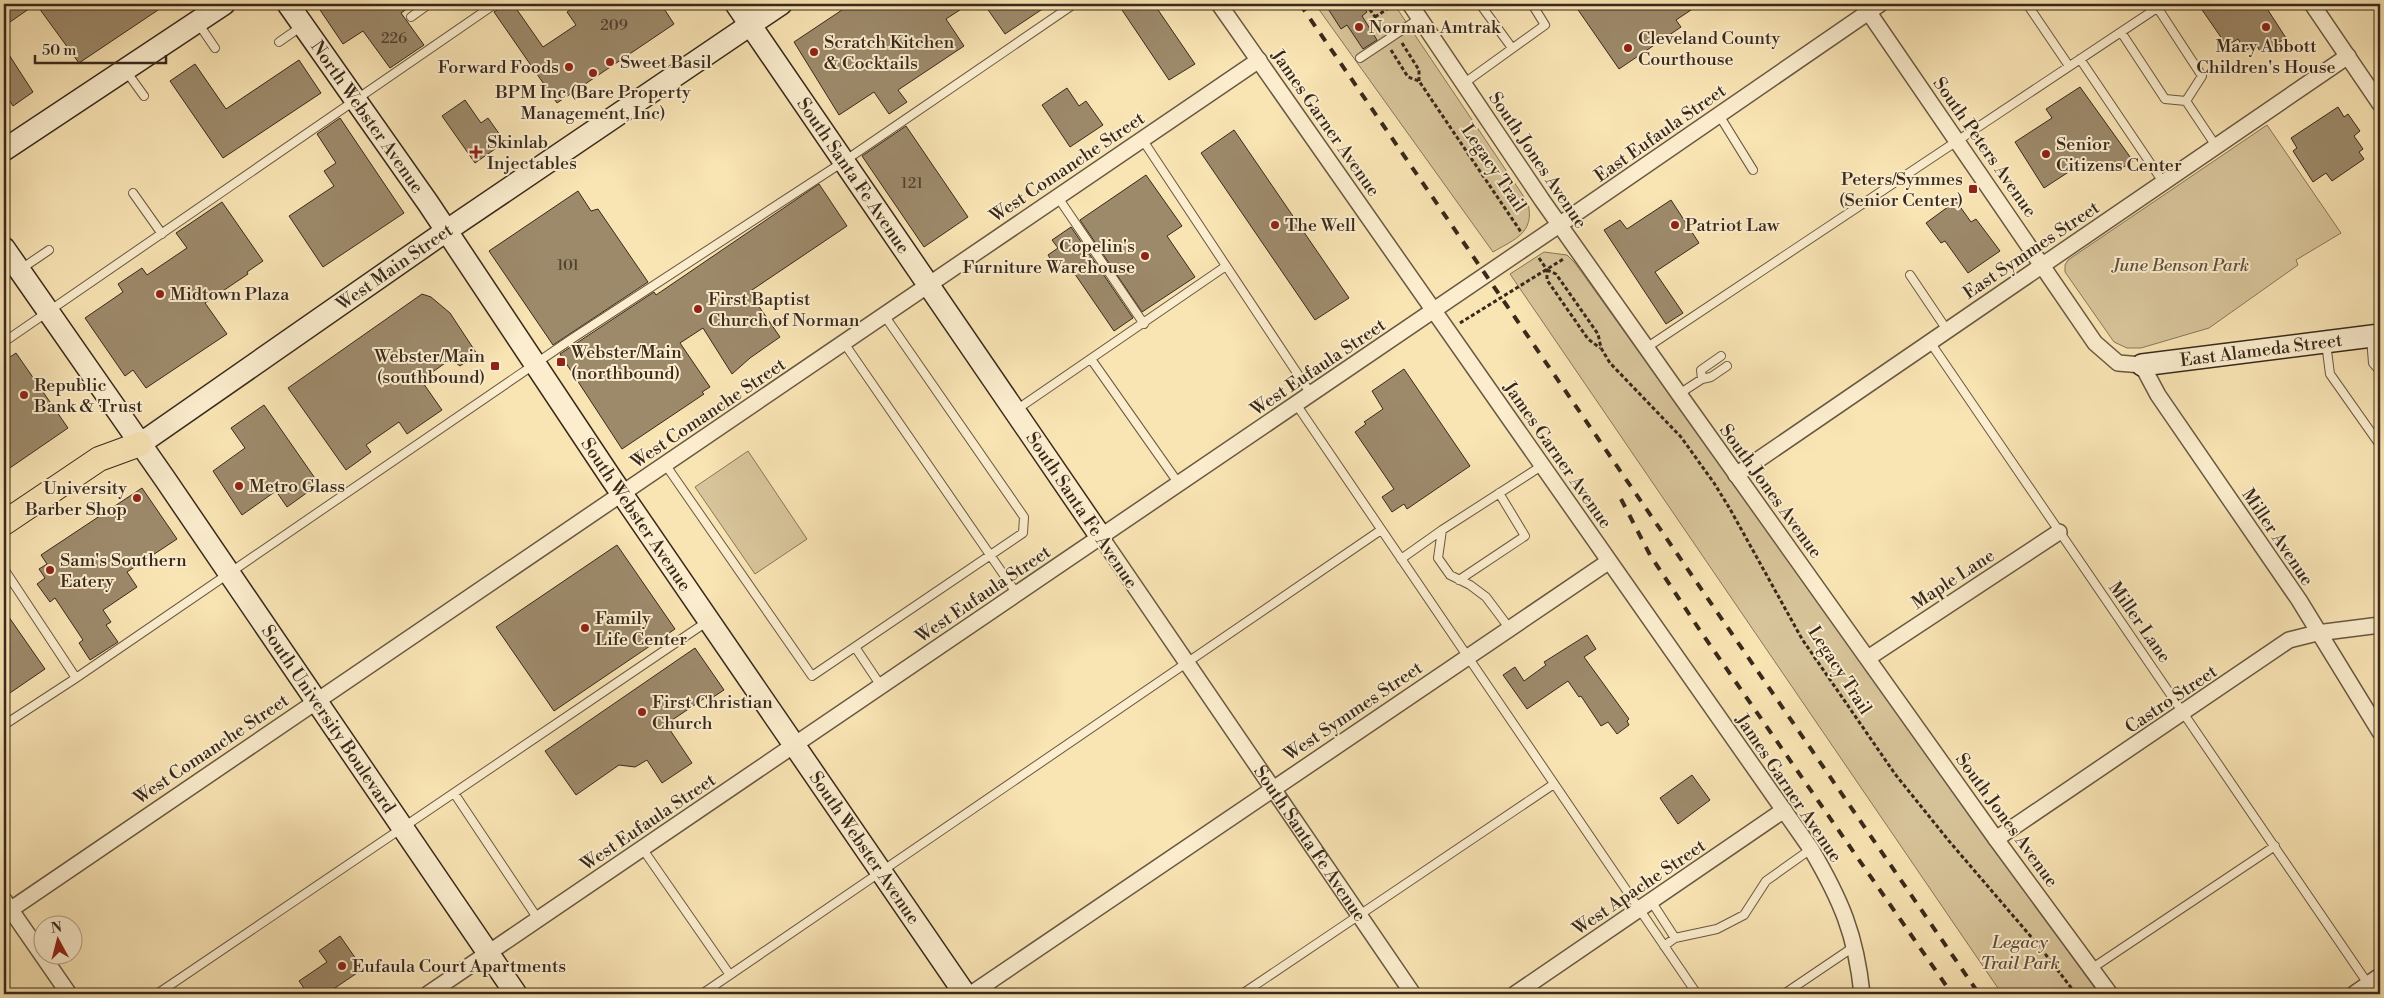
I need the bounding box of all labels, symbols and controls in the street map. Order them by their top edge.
house number: 209 [600,16,628,35]
place label: Norman Amtrak [1369,16,1502,39]
marker: Norman Amtrak [1353,21,1365,33]
marker: Mary Abbott Children's House [2260,21,2272,33]
place label: Cleveland County Courthouse [1638,27,1780,71]
house number: 226 [381,29,407,48]
place label: Scratch Kitchen & Cocktails [824,31,955,75]
scale bar [35,32,166,64]
place label: Mary Abbott Children's House [2196,35,2336,79]
street label: North Webster Avenue [305,36,429,198]
text: 50 m [42,41,76,60]
marker: Cleveland County Courthouse [1622,42,1634,54]
street label: James Garner Avenue [1266,44,1385,201]
marker: Scratch Kitchen & Cocktails [808,46,820,58]
place label: Sweet Basil [620,51,712,74]
place label: Forward Foods [438,56,559,79]
marker: Sweet Basil [604,56,616,68]
marker: Forward Foods [563,61,575,73]
marker: BPM Inc (Bare Property Management, Inc) [587,67,599,79]
street label: South Peters Avenue [1928,73,2042,222]
street label: East Eufaula Street [1590,79,1731,187]
place label: BPM Inc (Bare Property Management, Inc) [494,81,691,125]
street label: South Jones Avenue [1483,87,1592,233]
street label: South Santa Fe Avenue [792,93,915,258]
street label: West Comanche Street [985,107,1150,228]
street label: Legacy Trail [1456,120,1532,217]
place label: Skinlab Injectables [487,131,577,175]
place label: Senior Citizens Center [2056,133,2182,177]
marker: Skinlab Injectables [469,145,483,159]
marker: Senior Citizens Center [2040,148,2052,160]
place label: Peters/Symmes (Senior Center) [1839,168,1963,212]
house number: 121 [901,174,924,193]
marker: Peters/Symmes (Senior Center) [1967,183,1979,195]
street label: East Symmes Street [1959,196,2104,305]
place label: The Well [1285,214,1356,237]
place label: Patriot Law [1685,214,1780,237]
street label: West Main Street [331,218,458,316]
marker: The Well [1269,219,1281,231]
marker: Patriot Law [1669,219,1681,231]
place label: Copelin's Furniture Warehouse [962,235,1135,279]
marker: Copelin's Furniture Warehouse [1139,250,1151,262]
park label: June Benson Park [2111,254,2249,277]
house number: 101 [557,256,579,275]
place label: Midtown Plaza [170,283,290,306]
marker: Midtown Plaza [154,288,166,300]
place label: First Baptist Church of Norman [708,288,860,332]
marker: First Baptist Church of Norman [692,303,704,315]
street label: West Eufaula Street [1246,313,1391,422]
street label: East Alameda Street [2179,329,2344,372]
place label: Webster/Main (northbound) [570,341,682,385]
place label: Webster/Main (southbound) [373,345,485,389]
street label: West Comanche Street [626,353,791,474]
marker: Webster/Main (northbound) [555,356,567,368]
marker: Webster/Main (southbound) [489,360,501,372]
place label: Republic Bank & Trust [33,374,143,418]
street label: James Garner Avenue [1498,376,1617,533]
marker: Republic Bank & Trust [18,389,30,401]
street label: South Jones Avenue [1714,420,1827,563]
street label: South Santa Fe Avenue [1021,428,1143,593]
street label: South Webster Avenue [576,434,696,596]
place label: Metro Glass [249,475,345,498]
place label: University Barber Shop [24,477,127,521]
marker: Metro Glass [233,480,245,492]
street label: Miller Avenue [2237,484,2319,590]
marker: University Barber Shop [131,492,143,504]
street label: West Eufaula Street [911,540,1056,649]
street label: Maple Lane [1907,544,1999,615]
place label: Sam's Southern Eatery [60,549,187,593]
marker: Sam's Southern Eatery [44,564,56,576]
street label: Miller Lane [2103,577,2176,667]
place label: Family Life Center [595,607,687,651]
street label: South University Boulevard [256,621,401,818]
marker: Family Life Center [579,622,591,634]
street label: Legacy Trail [1802,622,1877,719]
street label: West Symmes Street [1279,656,1427,767]
street label: Castro Street [2121,660,2222,739]
street label: West Comanche Street [129,689,294,810]
place label: First Christian Church [652,691,773,735]
marker: First Christian Church [636,706,648,718]
street label: James Garner Avenue [1730,709,1847,867]
street label: South Jones Avenue [1950,749,2063,892]
street label: South Santa Fe Avenue [1248,761,1371,926]
street label: South Webster Avenue [804,767,925,929]
street label: West Eufaula Street [576,768,721,877]
street label: West Apache Street [1568,834,1711,941]
north arrow [32,916,82,966]
text: N [50,918,63,938]
park label: Legacy Trail Park [1980,931,2060,975]
place label: Eufaula Court Apartments [352,955,566,978]
marker: Eufaula Court Apartments [336,960,348,972]

